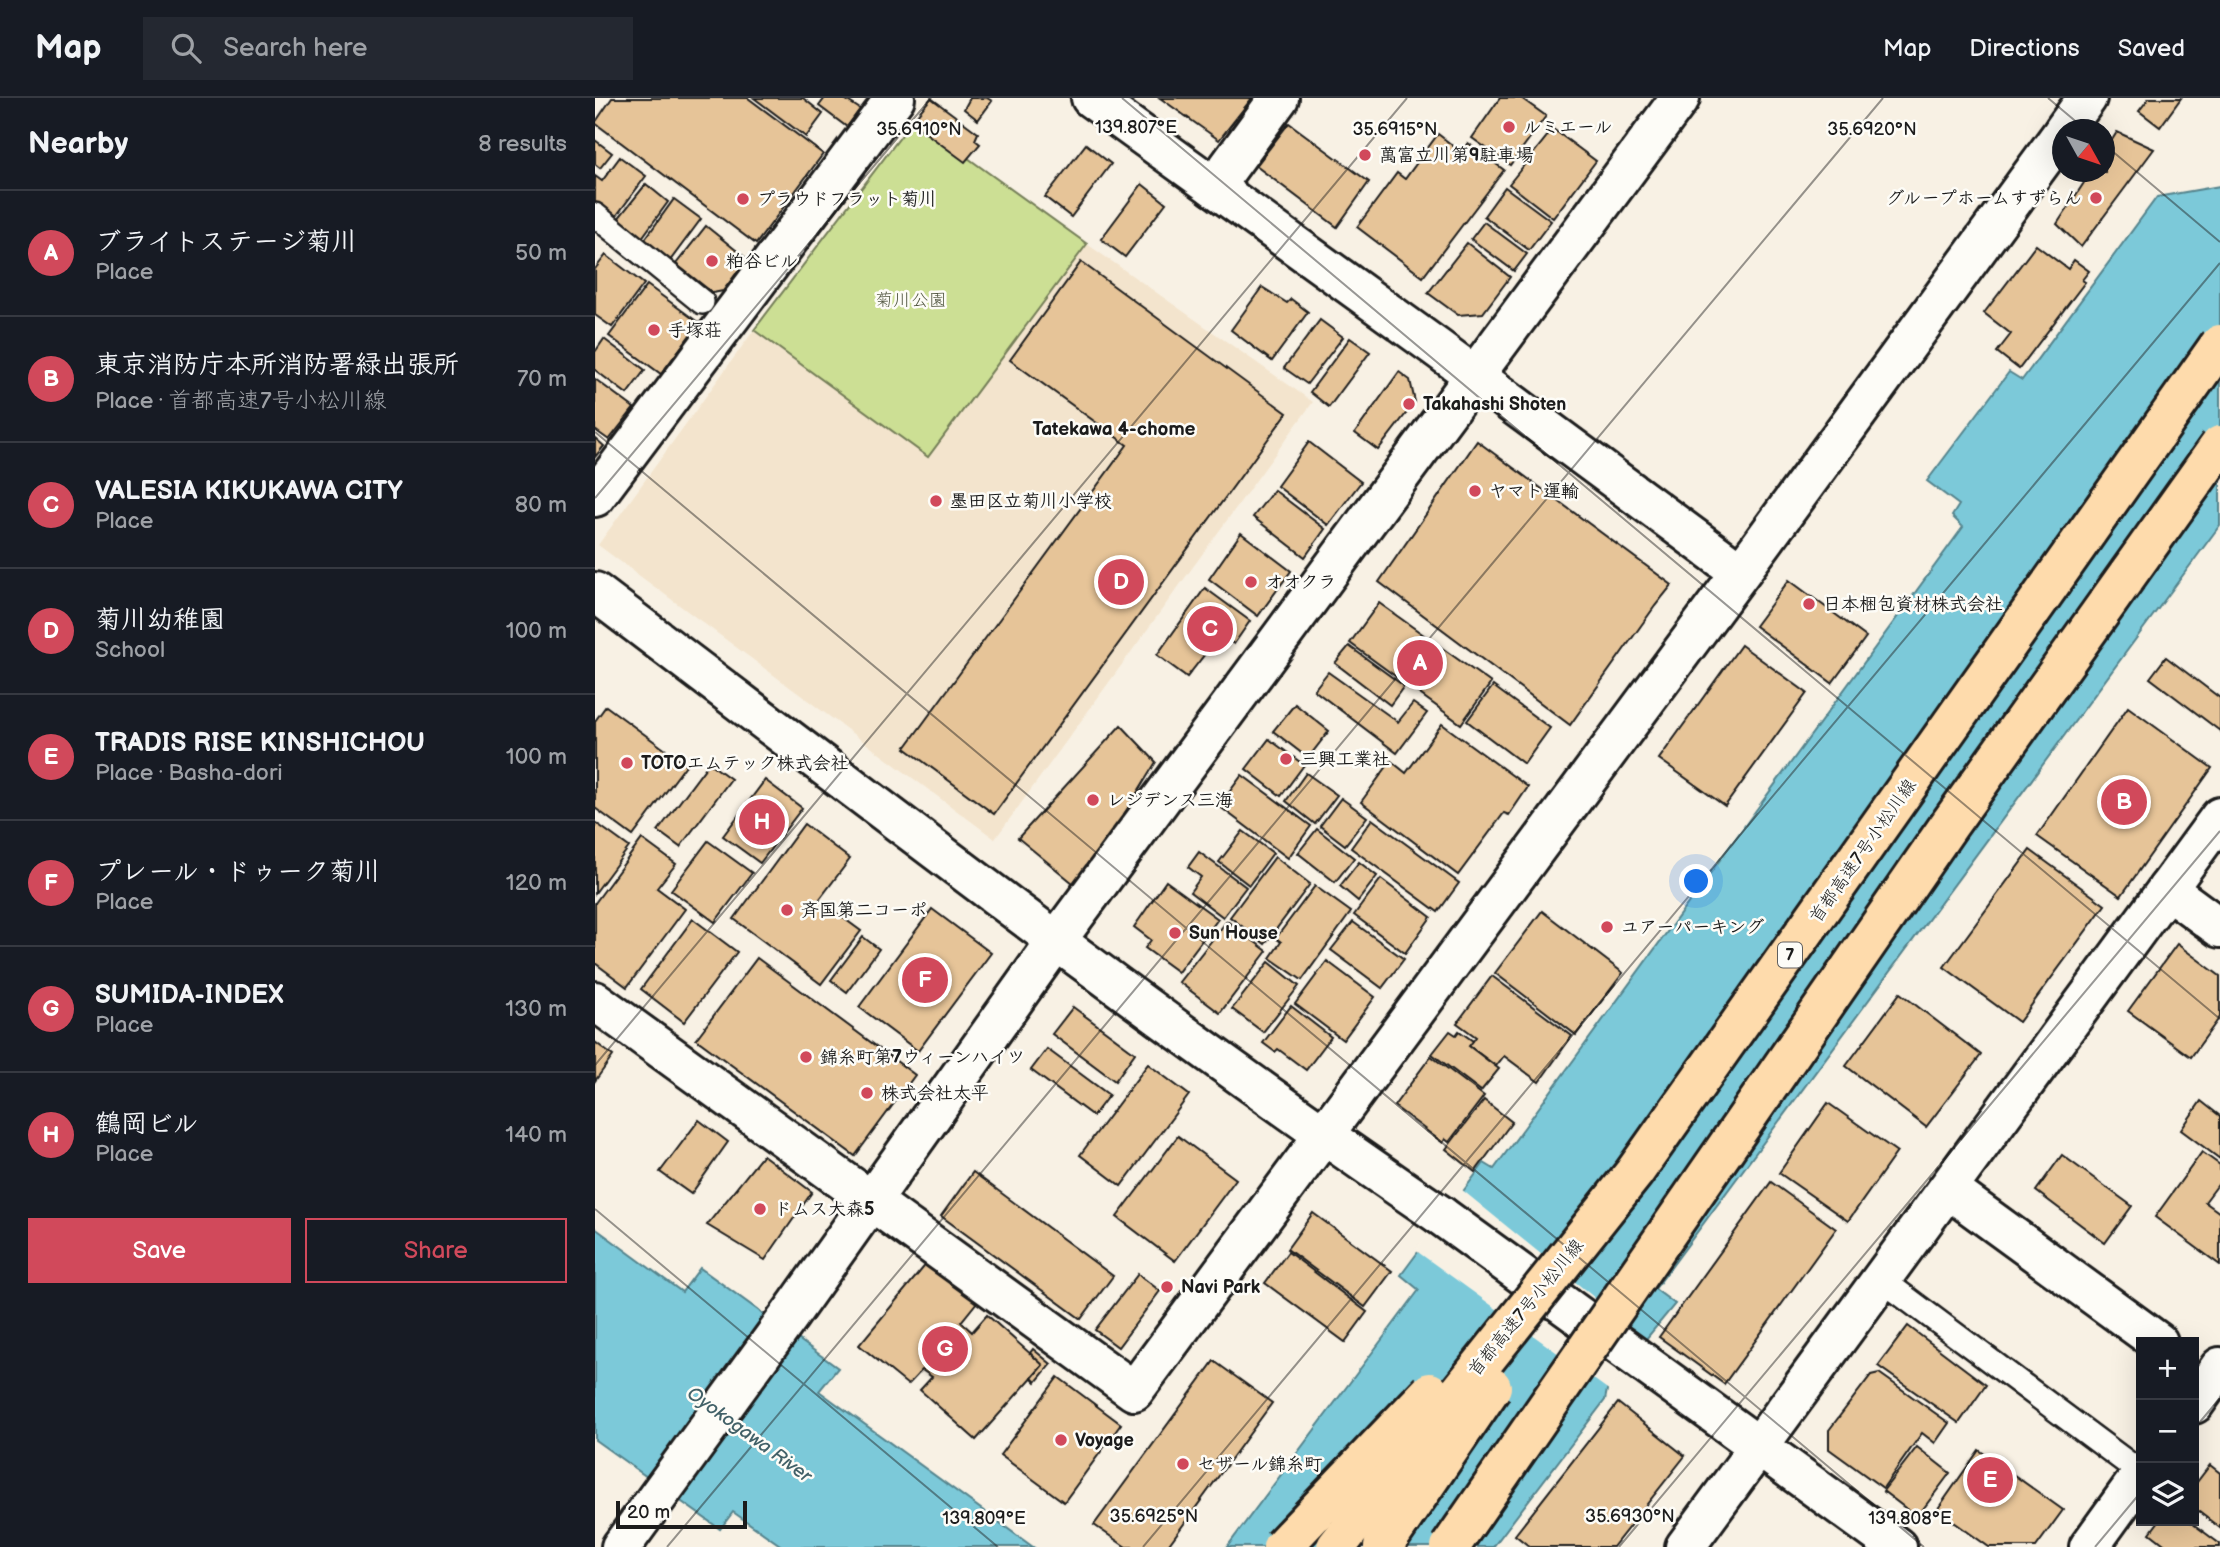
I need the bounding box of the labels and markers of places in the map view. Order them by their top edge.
place label: ルミエール [1523,117,1612,138]
marker: ルミエール [1501,119,1517,135]
place label: 萬富立川第9駐車場 [1379,145,1534,166]
marker: 萬富立川第9駐車場 [1357,147,1373,163]
place label: グループホームすずらん [1886,188,2082,209]
place label: プラウドフラット菊川 [757,189,937,210]
marker: グループホームすずらん [2088,190,2104,206]
marker: プラウドフラット菊川 [735,191,751,207]
place label: 粕谷ビル [726,251,798,272]
marker: 粕谷ビル [704,253,720,269]
place label: 手塚荘 [668,320,722,341]
marker: 手塚荘 [646,322,662,338]
place label: Takahashi Shoten [1423,394,1566,415]
marker: Takahashi Shoten [1401,396,1417,412]
place label: ヤマト運輸 [1489,481,1579,502]
marker: ヤマト運輸 [1467,483,1483,499]
place label: 墨田区立菊川小学校 [950,491,1112,512]
marker: 墨田区立菊川小学校 [928,493,944,509]
pin: D [1098,556,1144,608]
place label: オオクラ [1265,572,1336,593]
marker: オオクラ [1243,574,1259,590]
place label: 日本梱包資材株式会社 [1823,594,2003,615]
marker: 日本梱包資材株式会社 [1801,596,1817,612]
pin: C [1187,603,1233,655]
pin: A [1397,637,1443,689]
place label: 三興工業社 [1300,749,1390,770]
marker: 三興工業社 [1278,751,1294,767]
place label: TOTOエムテック株式会社 [641,753,848,774]
marker: TOTOエムテック株式会社 [619,755,635,771]
pin: B [2101,776,2147,828]
place label: レジデンス三海 [1107,790,1233,811]
marker: レジデンス三海 [1085,792,1101,808]
pin: H [739,796,785,848]
place label: 斉国第二コーポ [801,900,927,921]
marker: 斉国第二コーポ [779,902,795,918]
place label: ユアーパーキング [1621,917,1764,938]
marker: ユアーパーキング [1599,919,1615,935]
place label: Sun House [1189,923,1278,944]
marker: Sun House [1167,925,1183,941]
pin: F [902,954,948,1006]
place label: 錦糸町第7ウィーンハイツ [820,1047,1025,1068]
marker: 錦糸町第7ウィーンハイツ [798,1049,814,1065]
place label: 株式会社太平 [881,1083,989,1104]
marker: 株式会社太平 [859,1085,875,1101]
place label: ドムス大森5 [774,1199,874,1220]
marker: ドムス大森5 [752,1201,768,1217]
place label: Navi Park [1181,1277,1261,1298]
marker: Navi Park [1159,1279,1175,1295]
pin: G [922,1323,968,1375]
place label: Voyage [1075,1430,1134,1451]
marker: Voyage [1053,1432,1069,1448]
place label: セザール錦糸町 [1197,1454,1322,1475]
pin: E [1967,1454,2013,1506]
marker: セザール錦糸町 [1175,1456,1191,1472]

